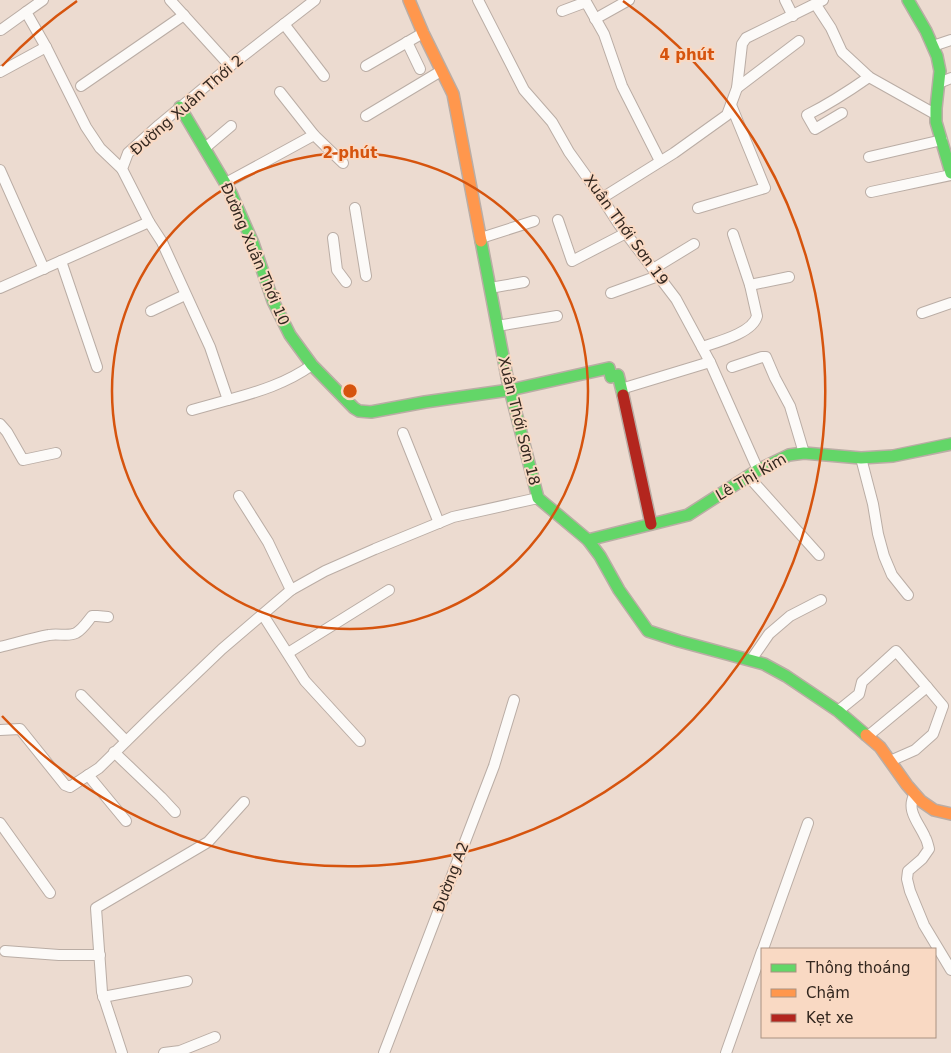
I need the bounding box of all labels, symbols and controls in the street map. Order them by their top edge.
text: 4 phút [660,46,714,64]
street label: Đường Xuân Thới 2 [127,51,247,159]
text: 2 phút [323,144,377,162]
street label: Xuân Thới Sơn 19 [580,171,672,289]
street label: Đường Xuân Thới 10 [217,180,293,328]
street label: Xuân Thới Sơn 18 [494,355,544,487]
centre of rings [341,382,359,400]
street label: Lê Thị Kim [713,450,789,504]
street label: Đường A2 [429,839,473,915]
legend [761,948,936,1038]
text: Thông thoáng [805,959,910,977]
text: Chậm [806,984,850,1002]
text: Kẹt xe [806,1009,853,1027]

